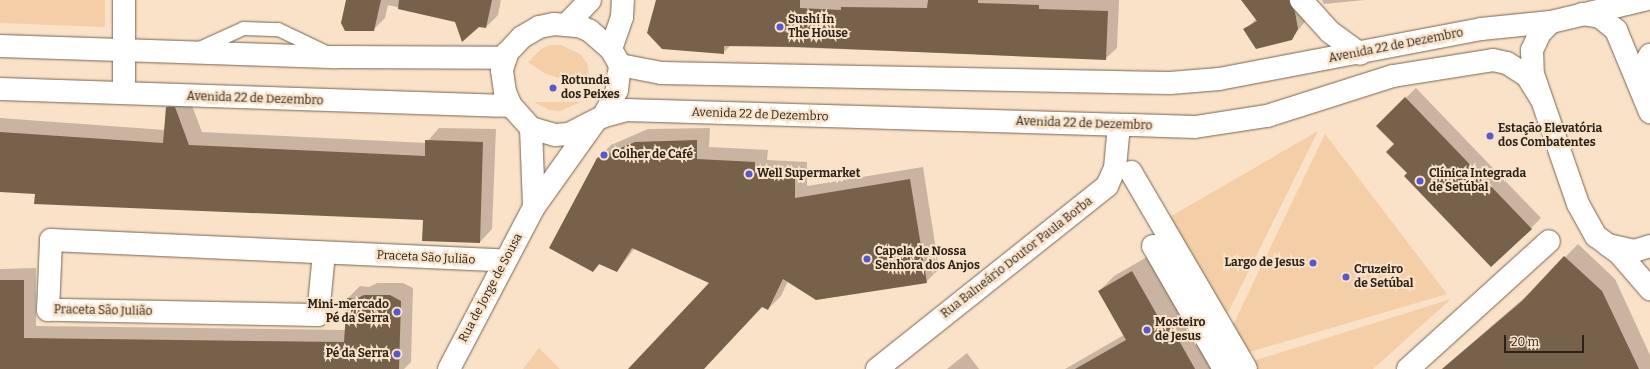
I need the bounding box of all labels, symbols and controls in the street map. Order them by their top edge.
place label: Sushi In The House [788,13,848,41]
marker: Sushi In The House [775,22,785,32]
street label: Avenida 22 de Dezembro [1327,26,1465,66]
place label: Rotunda dos Peixes [561,74,620,102]
marker: Rotunda dos Peixes [548,83,558,93]
street label: Avenida 22 de Dezembro [186,89,324,109]
street label: Avenida 22 de Dezembro [691,105,829,125]
street label: Avenida 22 de Dezembro [1015,114,1153,134]
place label: Estação Elevatória dos Combatentes [1498,122,1602,150]
marker: Estação Elevatória dos Combatentes [1485,131,1495,141]
place label: Colher de Café [612,148,693,162]
marker: Colher de Café [599,150,609,160]
place label: Well Supermarket [757,167,860,181]
place label: Clínica Integrada de Setúbal [1429,167,1526,195]
marker: Well Supermarket [744,169,754,179]
marker: Clínica Integrada de Setúbal [1414,175,1426,187]
street label: Rua Balneário Doutor Paula Borba [938,194,1096,322]
street label: Rua de Jorge de Sousa [456,231,526,345]
place label: Capela de Nossa Senhora dos Anjos [875,245,980,273]
street label: Praceta São Julião [376,248,476,268]
marker: Capela de Nossa Senhora dos Anjos [862,254,872,264]
place label: Largo de Jesus [1224,256,1305,270]
marker: Largo de Jesus [1308,258,1318,268]
place label: Cruzeiro de Setúbal [1354,263,1414,291]
marker: Cruzeiro de Setúbal [1341,272,1351,282]
place label: Mini-mercado Pé da Serra [308,298,389,326]
street label: Praceta São Julião [54,303,152,319]
marker: Mini-mercado Pé da Serra [392,307,402,317]
place label: Mosteiro de Jesus [1155,316,1206,344]
marker: Mosteiro de Jesus [1142,325,1152,335]
scale bar [1506,327,1586,353]
text: 20 m [1511,335,1539,349]
place label: Pé da Serra [326,347,389,361]
marker: Pé da Serra [392,349,402,359]

